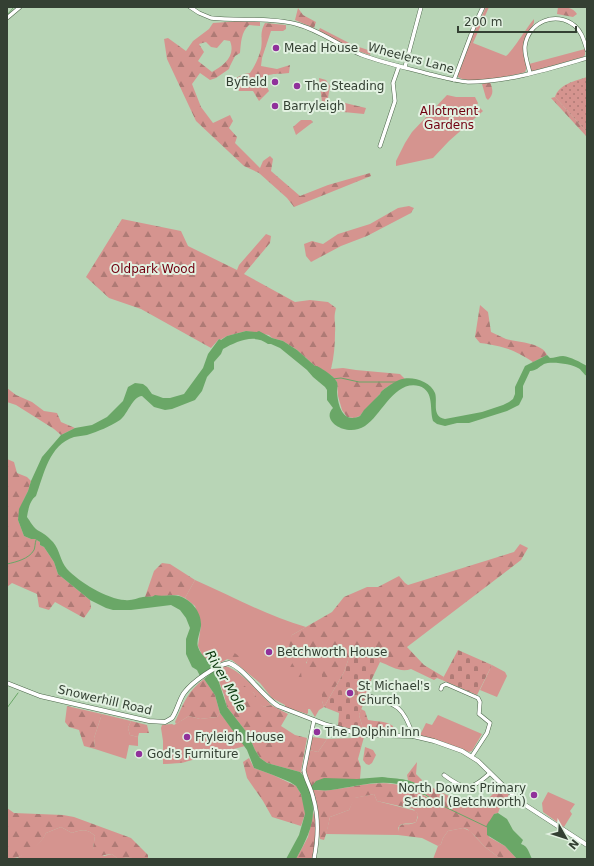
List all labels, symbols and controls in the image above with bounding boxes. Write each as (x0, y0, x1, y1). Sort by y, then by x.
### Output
scale bar (458, 8, 576, 34)
text: 200 m (464, 15, 502, 29)
street label: Wheelers Lane (366, 40, 456, 76)
place label: Mead House (284, 41, 358, 55)
marker: Mead House (271, 43, 281, 53)
place label: Byfield (226, 75, 267, 89)
marker: Byfield (270, 77, 280, 87)
place label: The Steading (304, 79, 384, 93)
marker: The Steading (292, 81, 302, 91)
place label: Barryleigh (283, 99, 345, 113)
marker: Barryleigh (270, 101, 280, 111)
park label: Allotment Gardens (420, 104, 478, 132)
park label: Oldpark Wood (111, 262, 195, 276)
place label: Betchworth House (277, 645, 387, 659)
marker: Betchworth House (264, 647, 274, 657)
water label: River Mole (202, 648, 250, 714)
place label: St Michael's Church (358, 679, 430, 707)
street label: Snowerhill Road (57, 682, 153, 718)
marker: St Michael's Church (345, 688, 355, 698)
place label: The Dolphin Inn (324, 725, 420, 739)
marker: The Dolphin Inn (312, 727, 322, 737)
place label: Fryleigh House (195, 730, 284, 744)
marker: Fryleigh House (182, 732, 192, 742)
place label: God's Furniture (147, 747, 239, 761)
marker: God's Furniture (134, 749, 144, 759)
place label: North Downs Primary School (Betchworth) (398, 781, 526, 809)
marker: North Downs Primary School (Betchworth) (529, 790, 539, 800)
north arrow (546, 818, 586, 858)
text: N (565, 836, 581, 852)

